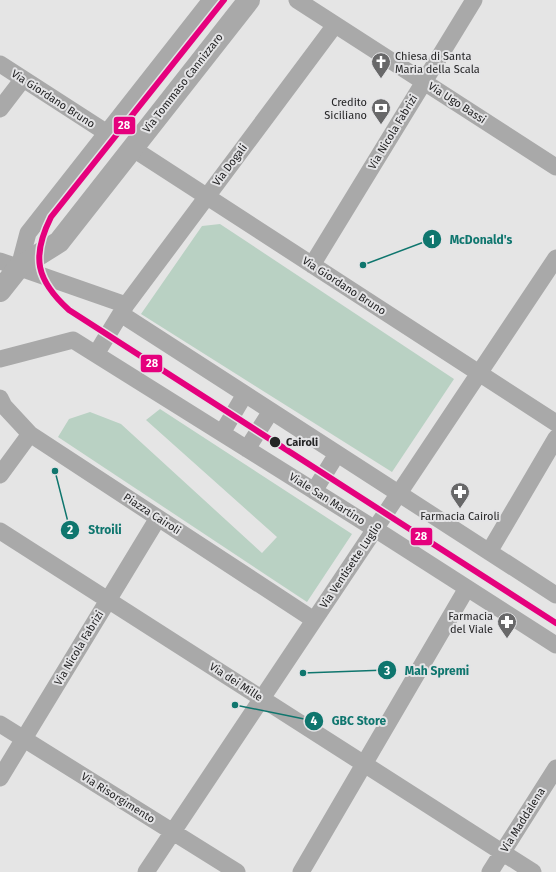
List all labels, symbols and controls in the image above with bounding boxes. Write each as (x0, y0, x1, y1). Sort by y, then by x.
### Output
street label: Via Tommaso Cannizzaro (140, 31, 226, 135)
place label: Chiesa di Santa Maria della Scala (395, 50, 480, 76)
church icon: Chiesa di Santa Maria della Scala (370, 51, 392, 79)
street label: Via Giordano Bruno (9, 67, 97, 131)
street label: Via Ugo Bassi (426, 80, 488, 126)
street label: Via Nicola Fabrizi (366, 92, 420, 172)
place label: Credito Siciliano (324, 96, 367, 122)
bank icon: Credito Siciliano (370, 97, 392, 125)
line badge: 28 (113, 116, 136, 135)
text: 28 (118, 119, 131, 132)
street label: Via Dogali (210, 141, 250, 189)
callout: McDonald's (422, 227, 521, 251)
text: 1 (429, 233, 435, 247)
text: McDonald's (450, 233, 513, 247)
street label: Via Giordano Bruno (300, 254, 388, 318)
line badge: 28 (140, 354, 163, 373)
text: 28 (146, 357, 159, 370)
marker: Cairoli (268, 435, 282, 449)
place label: Cairoli (286, 436, 318, 449)
street label: Viale San Martino (287, 470, 367, 528)
pharmacy icon: Farmacia Cairoli (449, 481, 471, 509)
street label: Piazza Cairoli (121, 491, 183, 537)
place label: Farmacia Cairoli (420, 510, 500, 523)
callout: Stroili (60, 518, 129, 542)
street label: Via Ventisette Luglio (317, 519, 385, 611)
text: 2 (67, 523, 73, 537)
text: Stroili (88, 523, 122, 537)
line badge: 28 (410, 527, 433, 546)
text: 28 (415, 530, 428, 543)
street label: Via Nicola Fabrizi (52, 608, 106, 688)
place label: Farmacia del Viale (448, 610, 493, 636)
pharmacy icon: Farmacia del Viale (496, 611, 518, 639)
callout: Mah Spremi (377, 658, 477, 682)
street label: Via dei Mille (207, 660, 265, 704)
text: 3 (383, 664, 390, 678)
text: Mah Spremi (405, 664, 469, 678)
callout: GBC Store (304, 709, 394, 733)
text: 4 (311, 714, 318, 728)
text: GBC Store (332, 714, 386, 728)
street label: Via Risorgimento (79, 770, 157, 826)
street label: Via Maddalena (498, 785, 548, 855)

